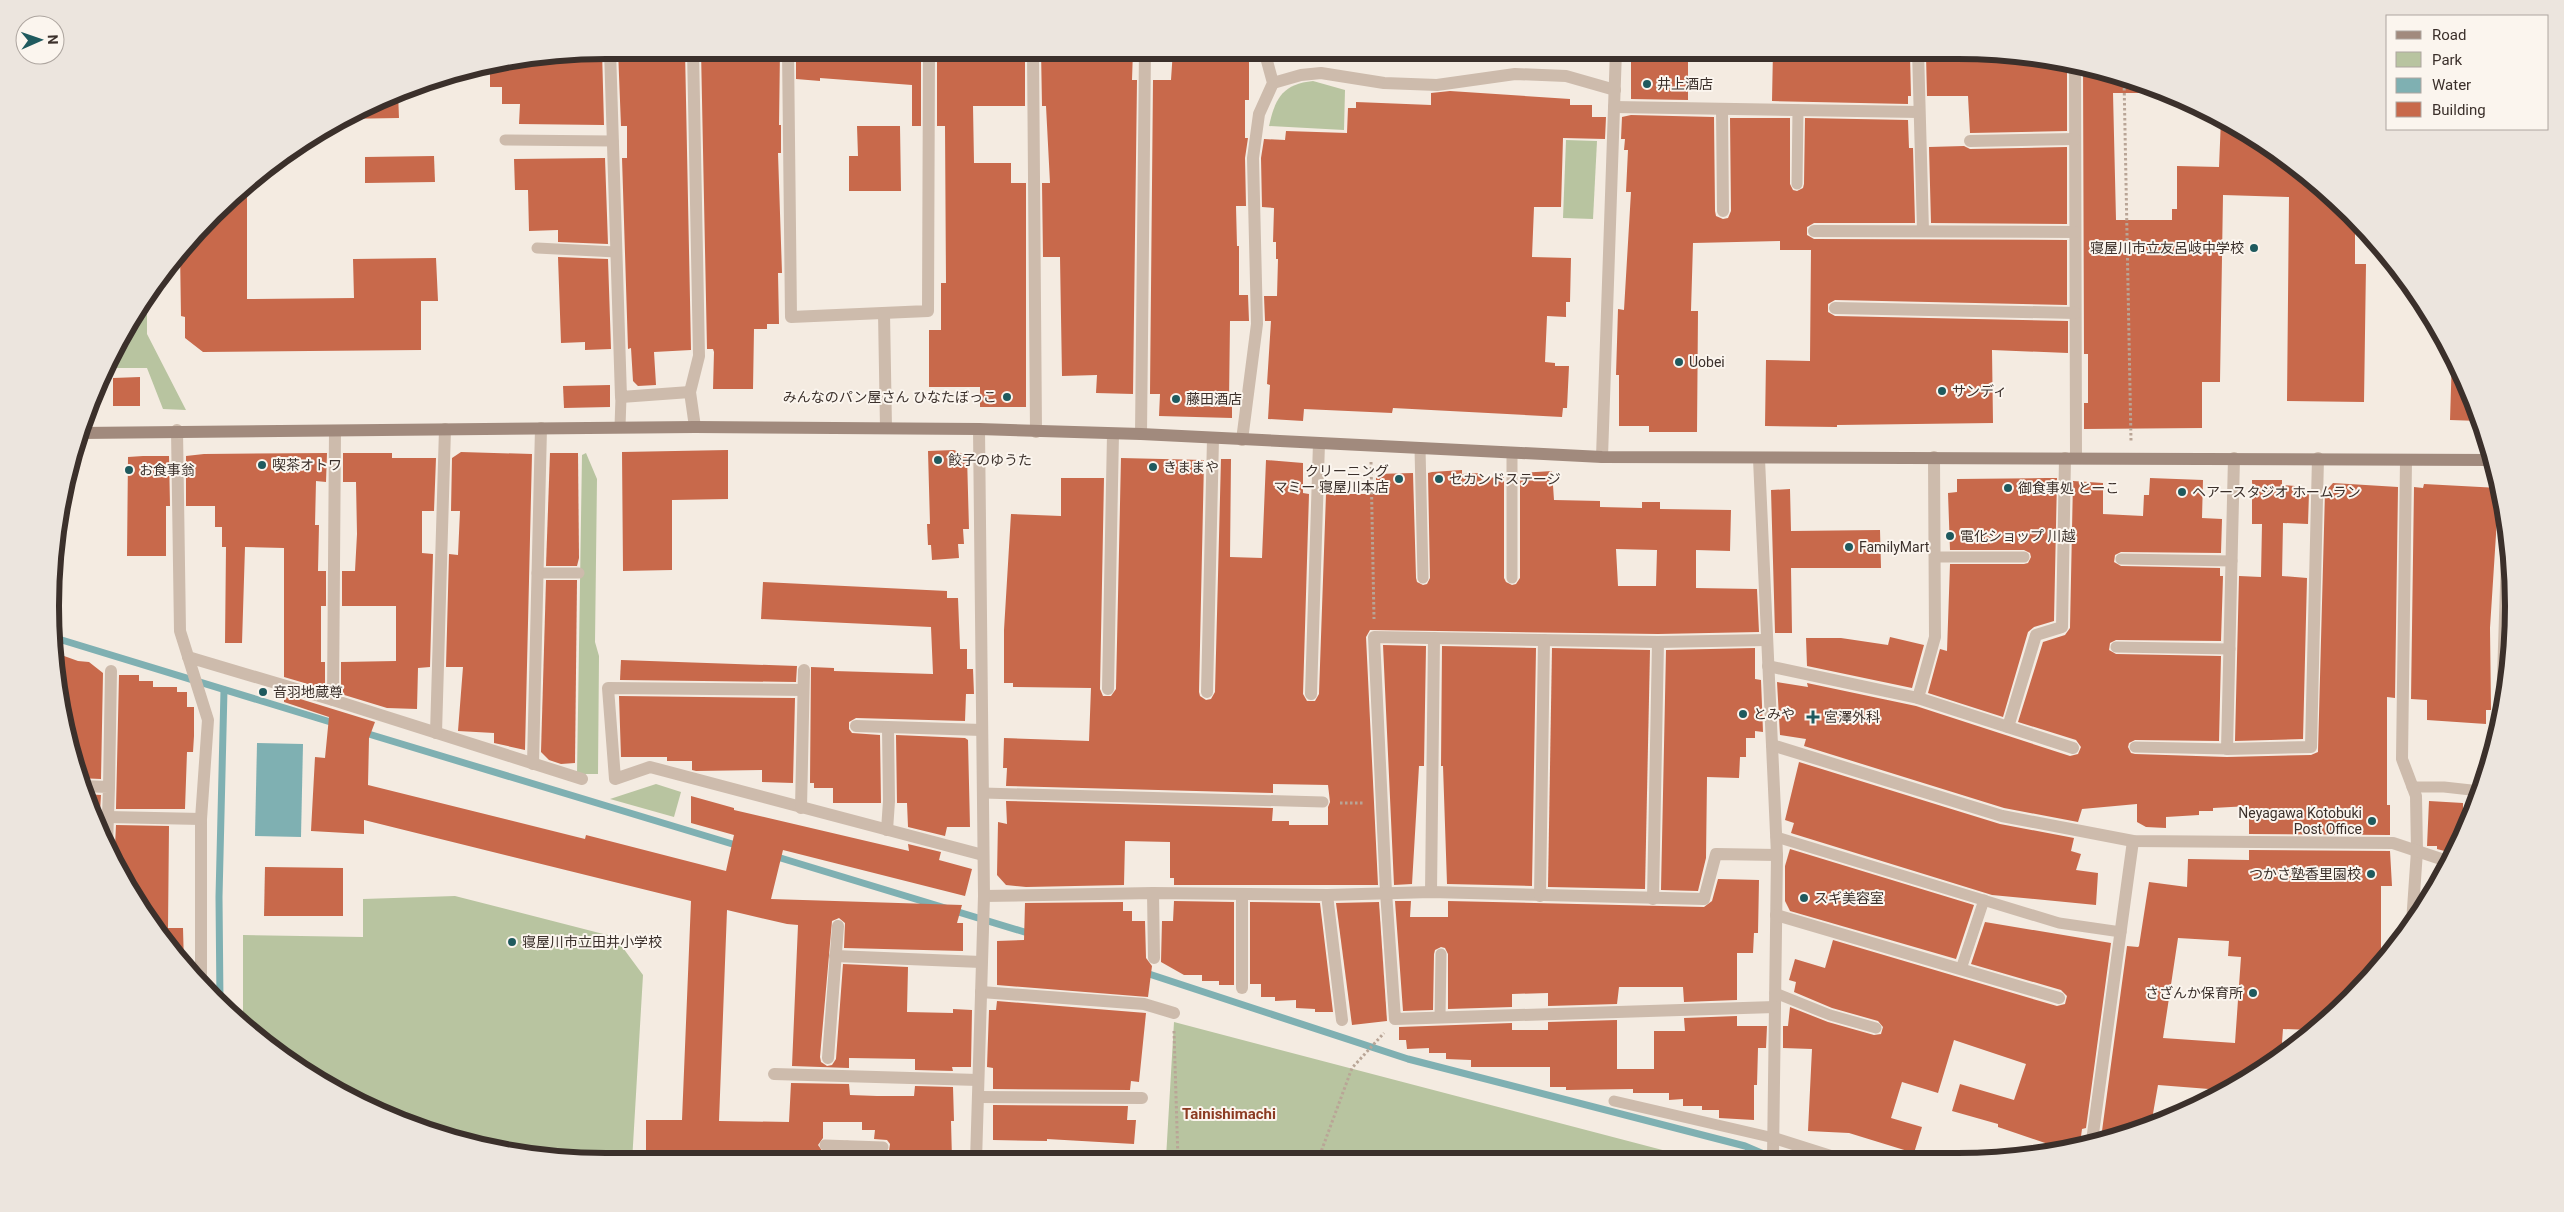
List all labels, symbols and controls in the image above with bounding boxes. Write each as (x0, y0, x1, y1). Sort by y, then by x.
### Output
north arrow (15, 15, 65, 65)
legend (2386, 15, 2549, 130)
text: Road (2432, 26, 2466, 44)
text: N (45, 34, 61, 45)
text: Park (2432, 51, 2463, 69)
place label: 井上酒店 (1657, 76, 1713, 92)
text: Water (2432, 76, 2471, 94)
marker: 井上酒店 (1641, 78, 1653, 90)
text: Building (2432, 101, 2486, 119)
place label: 寝屋川市立友呂岐中学校 (2090, 240, 2244, 256)
marker: 寝屋川市立友呂岐中学校 (2248, 242, 2260, 254)
place label: Uobei (1689, 354, 1725, 370)
marker: Uobei (1673, 356, 1685, 368)
place label: サンディ (1952, 383, 2007, 399)
marker: サンディ (1936, 385, 1948, 397)
place label: みんなのパン屋さん ひなたぼっこ (783, 389, 997, 405)
marker: みんなのパン屋さん ひなたぼっこ (1001, 391, 1013, 403)
place label: 藤田酒店 (1186, 391, 1242, 407)
marker: 藤田酒店 (1170, 393, 1182, 405)
place label: 餃子のゆうた (948, 452, 1032, 468)
marker: 餃子のゆうた (932, 454, 944, 466)
place label: 喫茶オトワ (272, 457, 342, 473)
marker: 喫茶オトワ (256, 459, 268, 471)
place label: きままや (1163, 459, 1219, 475)
marker: きままや (1147, 461, 1159, 473)
place label: お食事翁 (139, 462, 195, 478)
place label: クリーニング マミー 寝屋川本店 (1274, 463, 1389, 495)
marker: お食事翁 (123, 464, 135, 476)
place label: セカンドステージ (1449, 471, 1561, 487)
marker: クリーニング マミー 寝屋川本店 (1393, 473, 1405, 485)
marker: セカンドステージ (1433, 473, 1445, 485)
place label: 御食事処 とーこ (2018, 480, 2119, 496)
marker: 御食事処 とーこ (2002, 482, 2014, 494)
place label: ヘアースタジオ ホームラン (2192, 484, 2361, 500)
marker: ヘアースタジオ ホームラン (2176, 486, 2188, 498)
place label: 電化ショップ 川越 (1960, 528, 2075, 544)
marker: 電化ショップ 川越 (1944, 530, 1956, 542)
place label: FamilyMart (1859, 539, 1930, 555)
marker: FamilyMart (1843, 541, 1855, 553)
place label: 音羽地蔵尊 (273, 684, 343, 700)
marker: 音羽地蔵尊 (257, 686, 269, 698)
place label: とみや (1753, 706, 1795, 722)
marker: とみや (1737, 708, 1749, 720)
place label: 宮澤外科 (1824, 709, 1880, 725)
marker: 宮澤外科 (1806, 710, 1820, 724)
place label: Neyagawa Kotobuki Post Office (2238, 805, 2362, 837)
marker: Neyagawa Kotobuki Post Office (2366, 815, 2378, 827)
place label: つかさ塾香里園校 (2249, 866, 2361, 882)
marker: つかさ塾香里園校 (2365, 868, 2377, 880)
place label: スギ美容室 (1814, 890, 1884, 906)
marker: スギ美容室 (1798, 892, 1810, 904)
place label: 寝屋川市立田井小学校 (522, 934, 662, 950)
marker: 寝屋川市立田井小学校 (506, 936, 518, 948)
place label: さざんか保育所 (2145, 985, 2243, 1001)
marker: さざんか保育所 (2247, 987, 2259, 999)
district label: Tainishimachi (1182, 1105, 1276, 1123)

